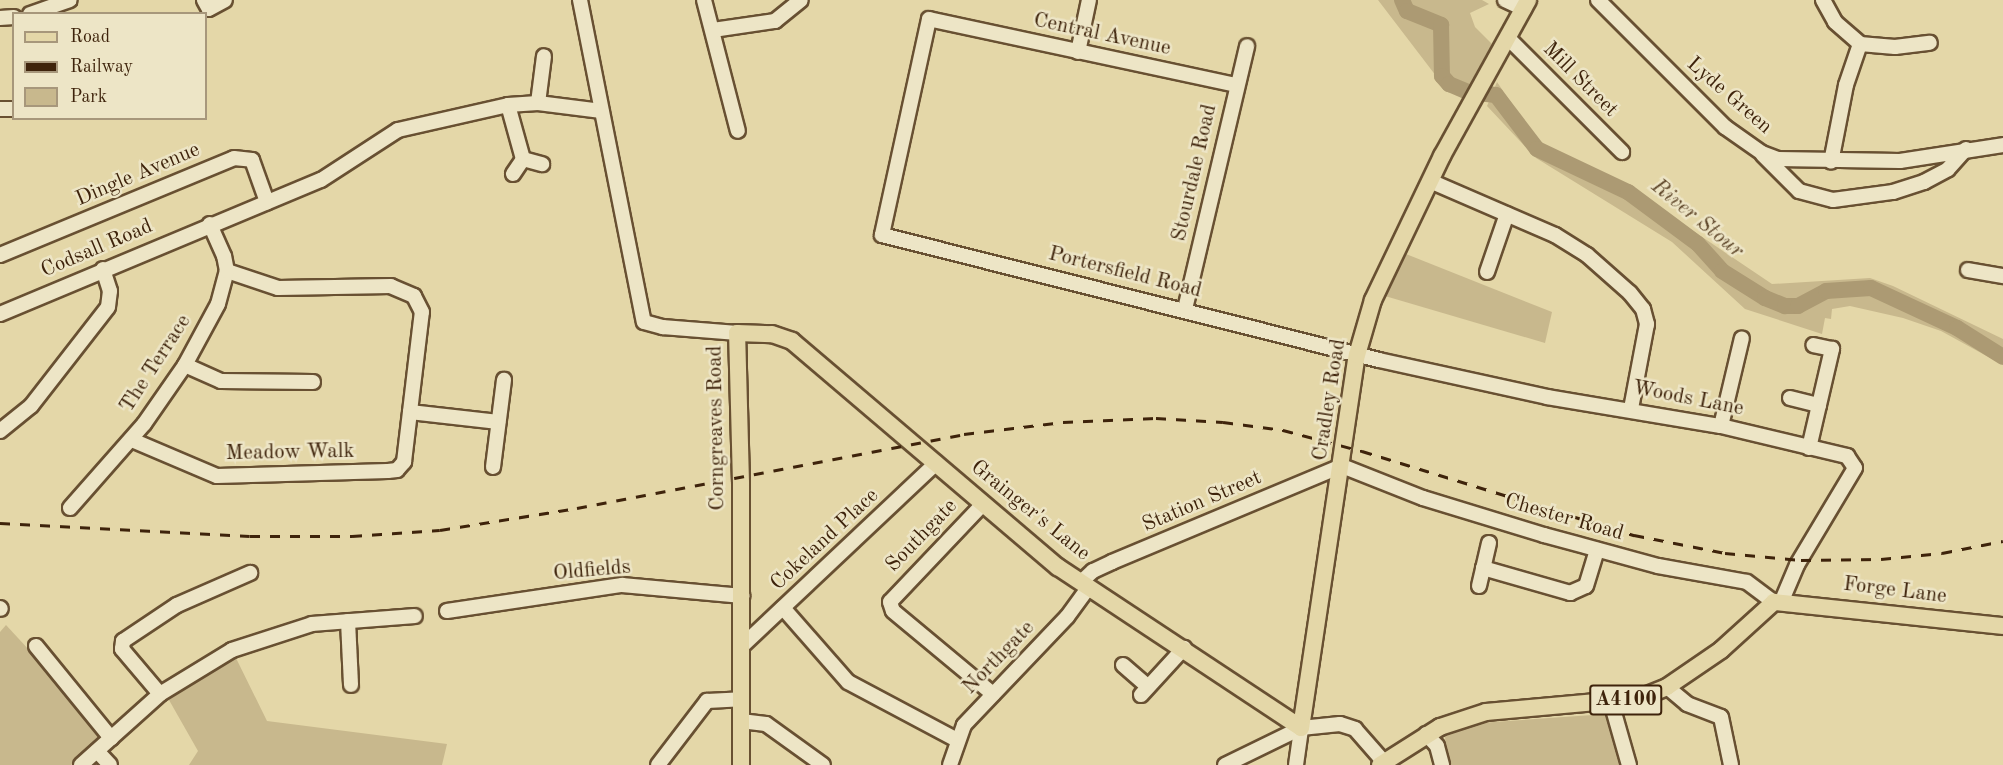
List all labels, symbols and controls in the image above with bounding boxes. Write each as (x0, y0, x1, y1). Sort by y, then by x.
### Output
street label: Central Avenue (1031, 8, 1173, 62)
legend (12, 12, 207, 120)
text: Road (70, 28, 110, 46)
street label: Mill Street (1537, 37, 1623, 123)
street label: Lyde Green (1681, 52, 1777, 140)
text: Railway (70, 58, 133, 76)
text: Park (70, 88, 107, 106)
street label: Stourdale Road (1167, 102, 1223, 244)
street label: Dingle Avenue (72, 137, 204, 213)
water label: River Stour (1646, 174, 1748, 264)
street label: Codsall Road (37, 214, 157, 284)
street label: Portersfield Road (1046, 242, 1204, 304)
street label: The Terrace (115, 310, 197, 418)
street label: Cradley Road (1308, 337, 1352, 463)
street label: Corngreaves Road (703, 345, 731, 511)
street label: Woods Lane (1630, 376, 1746, 422)
street label: Meadow Walk (226, 439, 354, 467)
street label: Grainger's Lane (965, 455, 1095, 567)
street label: Station Street (1139, 466, 1265, 538)
street label: Cokeland Place (766, 484, 884, 596)
street label: Chester Road (1502, 489, 1626, 547)
street label: Southgate (881, 494, 963, 578)
street label: Oldfields (552, 555, 632, 587)
street label: Forge Lane (1842, 572, 1948, 610)
street label: Northgate (958, 616, 1040, 700)
road number: A4100 (1588, 683, 1664, 717)

